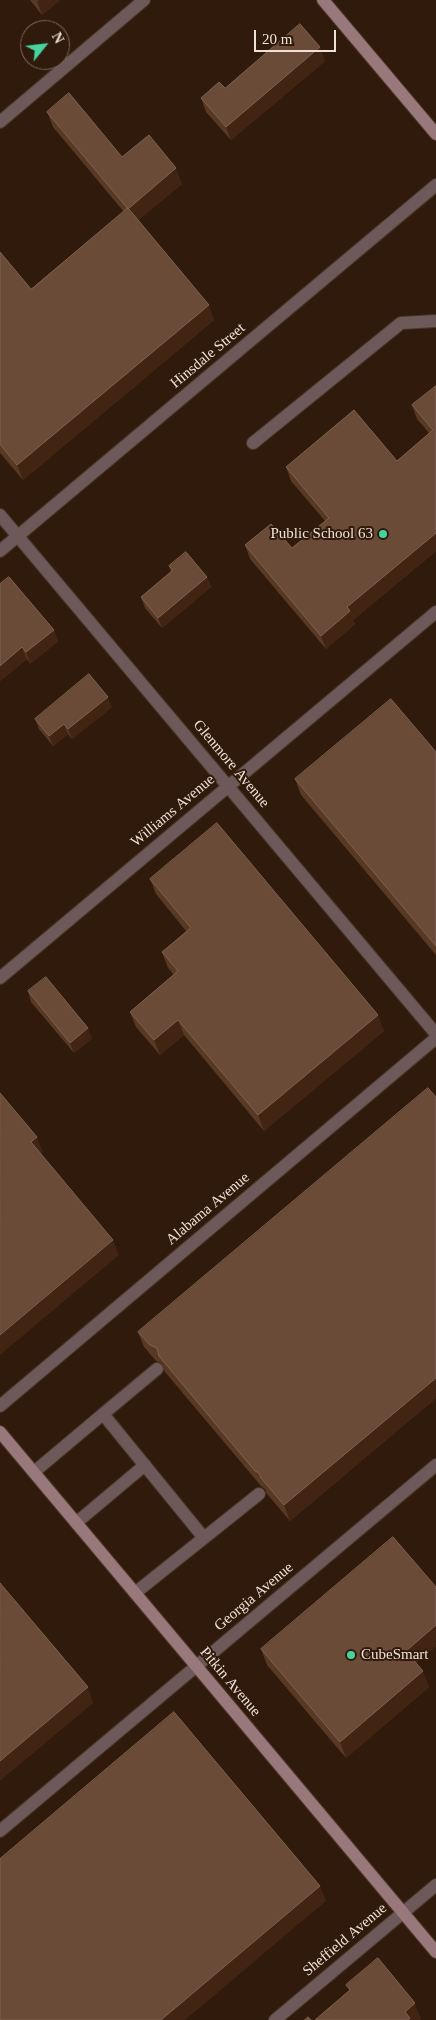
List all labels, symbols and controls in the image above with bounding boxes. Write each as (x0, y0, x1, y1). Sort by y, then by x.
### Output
north arrow (20, 20, 70, 70)
scale bar (256, 20, 338, 52)
text: N (49, 30, 67, 46)
text: 20 m (262, 31, 292, 47)
street label: Hinsdale Street (167, 320, 249, 392)
place label: Public School 63 (270, 525, 373, 543)
marker: Public School 63 (377, 528, 389, 540)
street label: Glenmore Avenue (189, 716, 273, 812)
street label: Williams Avenue (128, 771, 218, 851)
street label: Alabama Avenue (163, 1169, 253, 1249)
street label: Georgia Avenue (211, 1559, 297, 1635)
street label: Pitkin Avenue (196, 1644, 264, 1720)
place label: CubeSmart (361, 1646, 428, 1664)
marker: CubeSmart (345, 1649, 357, 1661)
street label: Sheffield Avenue (299, 1900, 391, 1980)

